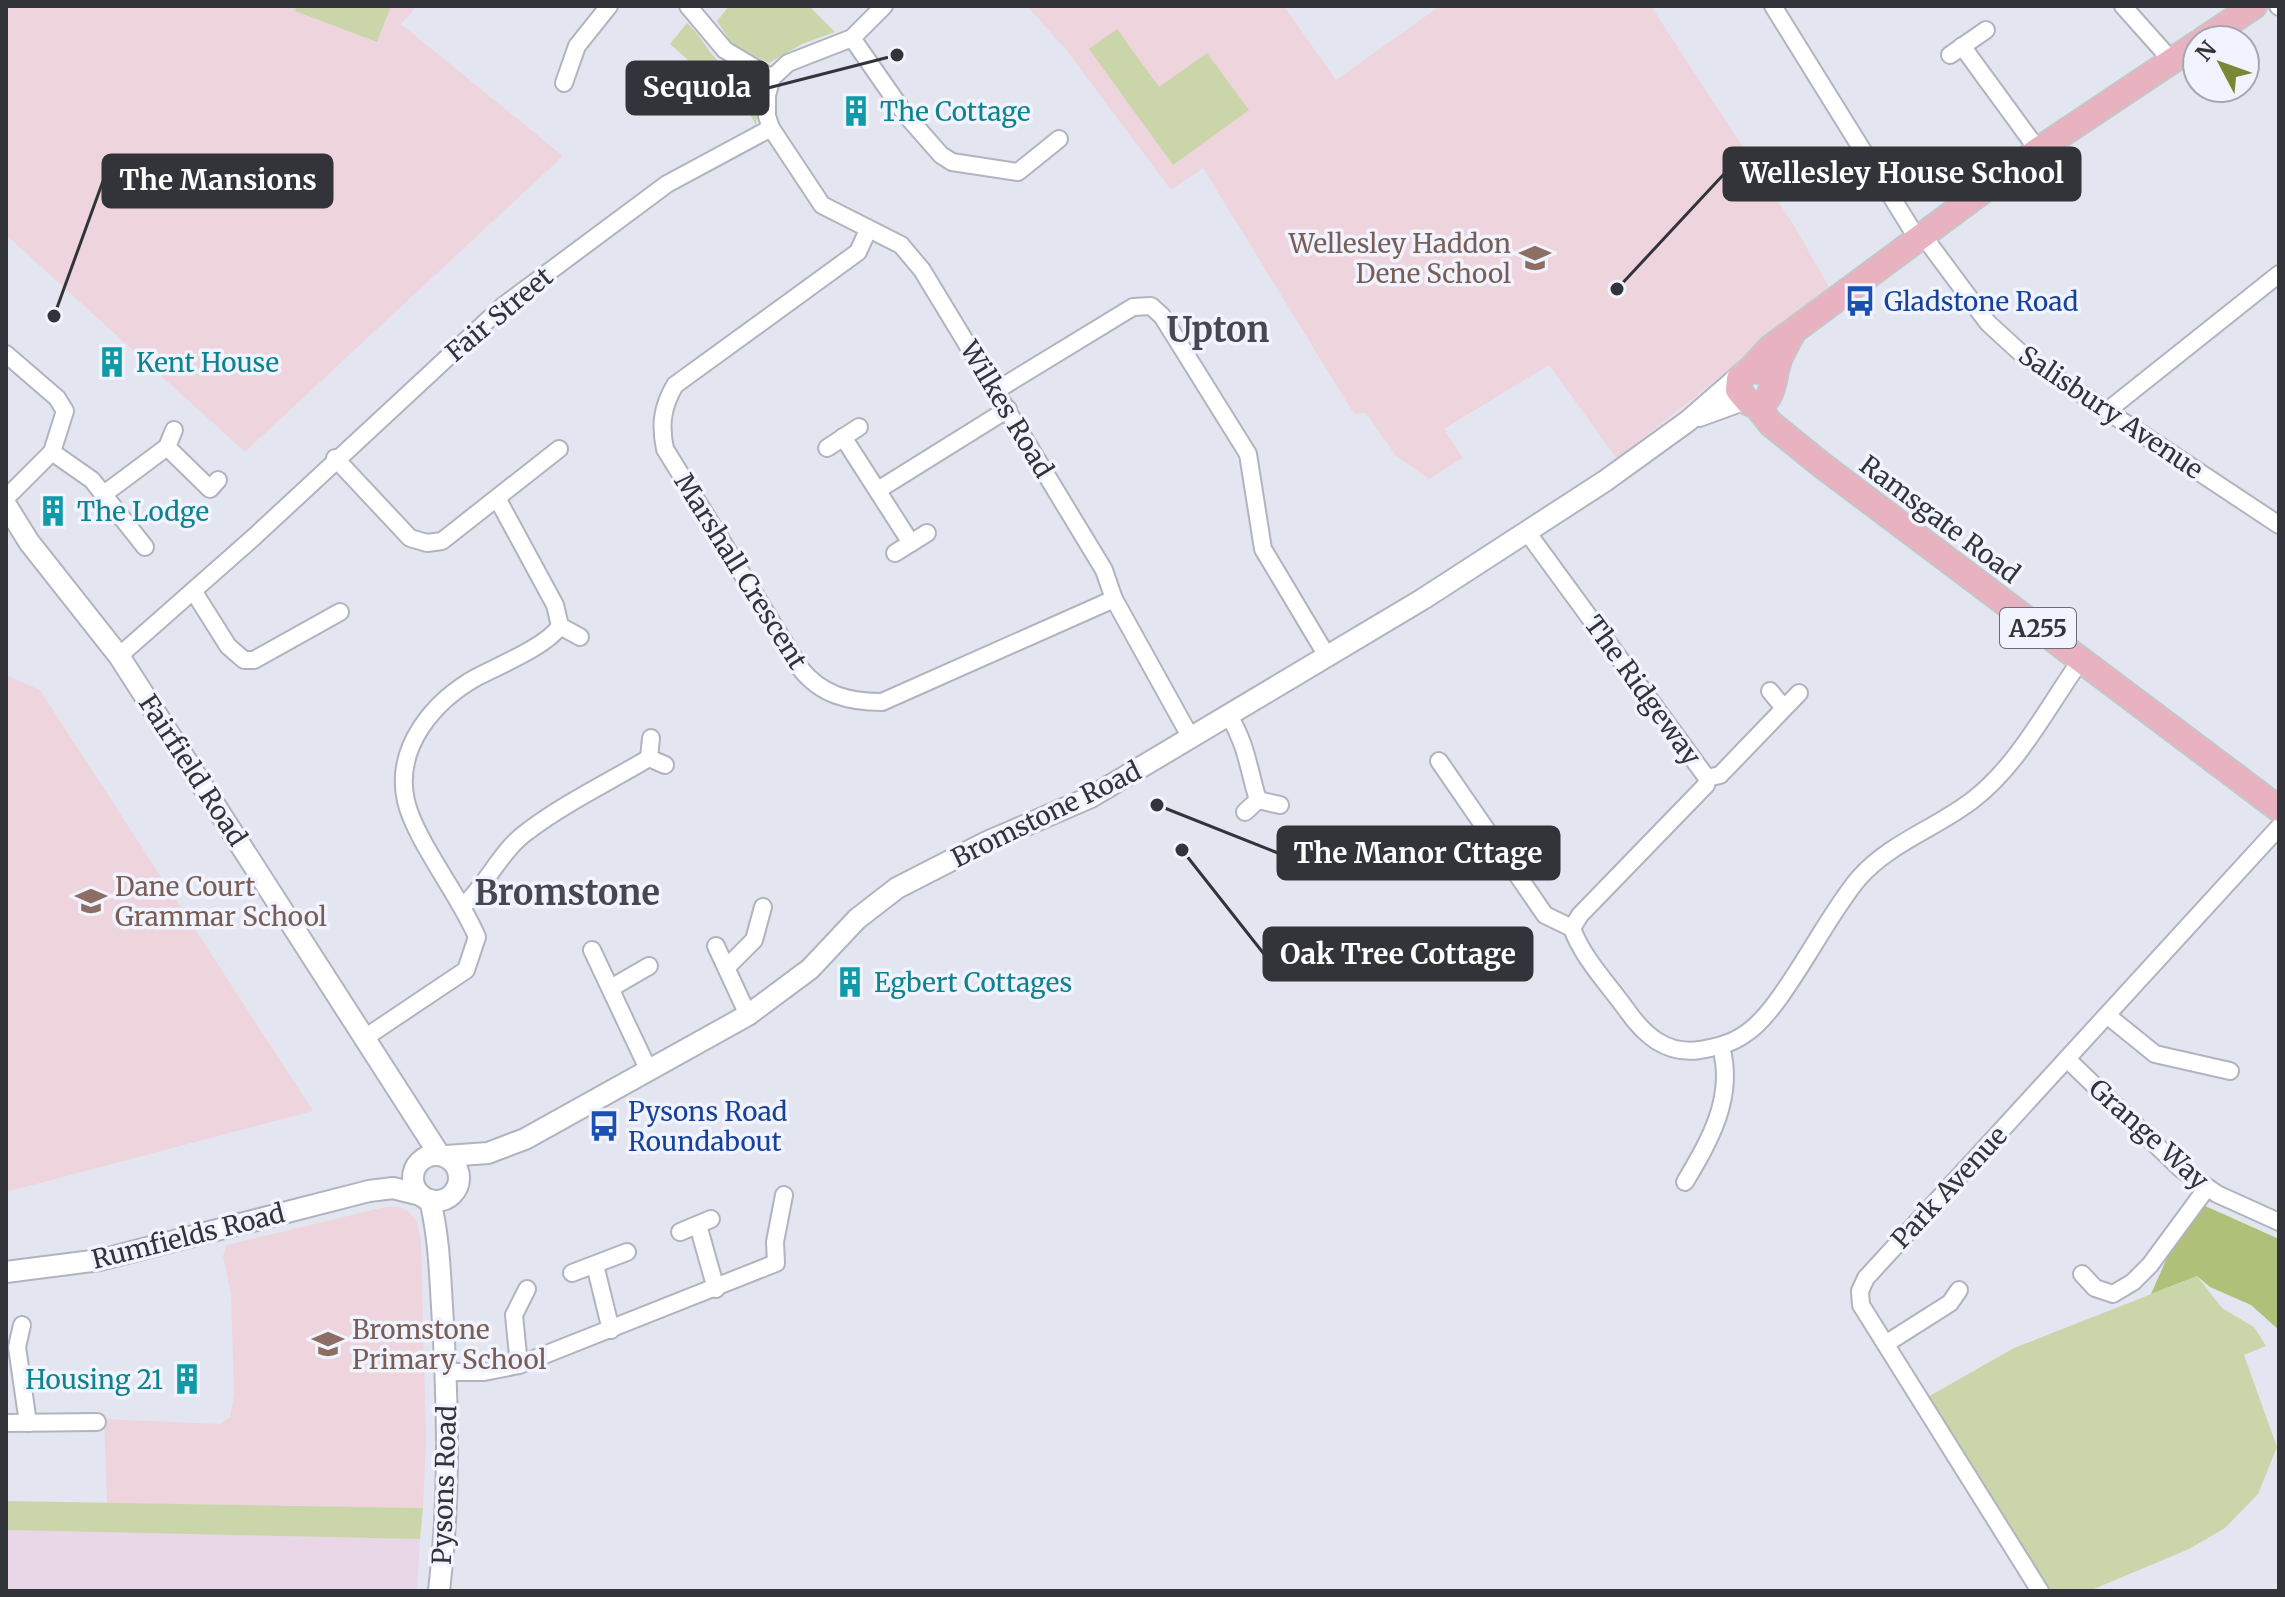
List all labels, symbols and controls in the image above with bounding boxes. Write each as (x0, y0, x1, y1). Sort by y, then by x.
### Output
north arrow (2181, 24, 2261, 104)
text: N (2190, 35, 2223, 67)
callout: Sequola (627, 62, 768, 114)
text: Sequola (643, 69, 752, 105)
building icon: The Cottage (839, 94, 873, 128)
place label: The Cottage (880, 95, 1030, 128)
callout: Wellesley House School (1724, 148, 2080, 200)
callout: The Mansions (103, 155, 332, 207)
text: Wellesley House School (1739, 155, 2064, 191)
text: The Mansions (119, 162, 317, 198)
place label: Wellesley Haddon Dene School (1288, 227, 1511, 290)
school or university icon: Wellesley Haddon Dene School (1518, 241, 1552, 275)
street label: Fair Street (439, 260, 559, 368)
bus stop icon: Gladstone Road (1843, 284, 1877, 318)
place label: Gladstone Road (1884, 285, 2079, 318)
district label: Upton (1167, 309, 1269, 351)
street label: Wilkes Road (953, 334, 1061, 484)
street label: Salisbury Avenue (2012, 338, 2210, 486)
building icon: Kent House (95, 345, 129, 379)
place label: Kent House (136, 346, 279, 379)
street label: Ramsgate Road (1853, 448, 2027, 590)
street label: Marshall Crescent (667, 467, 815, 675)
building icon: The Lodge (36, 494, 70, 528)
place label: The Lodge (77, 495, 209, 528)
road number: A255 (2000, 608, 2076, 648)
street label: The Ridgeway (1578, 609, 1709, 772)
street label: Fairfield Road (132, 688, 254, 852)
street label: Bromstone Road (946, 754, 1147, 874)
callout: The Manor Cttage (1278, 827, 1559, 879)
text: The Manor Cttage (1293, 835, 1543, 871)
place label: Dane Court Grammar School (115, 870, 327, 933)
district label: Bromstone (474, 872, 660, 914)
school or university icon: Dane Court Grammar School (74, 884, 108, 918)
callout: Oak Tree Cottage (1264, 928, 1532, 980)
text: Oak Tree Cottage (1280, 936, 1516, 972)
building icon: Egbert Cottages (833, 965, 867, 999)
place label: Egbert Cottages (874, 966, 1072, 999)
street label: Grange Way (2082, 1072, 2216, 1197)
place label: Pysons Road Roundabout (628, 1095, 788, 1158)
bus stop icon: Pysons Road Roundabout (587, 1109, 621, 1143)
street label: Park Avenue (1884, 1119, 2014, 1255)
street label: Rumfields Road (88, 1196, 288, 1276)
place label: Bromstone Primary School (352, 1313, 547, 1376)
school or university icon: Bromstone Primary School (311, 1327, 345, 1361)
building icon: Housing 21 (170, 1362, 204, 1396)
place label: Housing 21 (25, 1363, 163, 1396)
street label: Pysons Road (425, 1404, 463, 1565)

